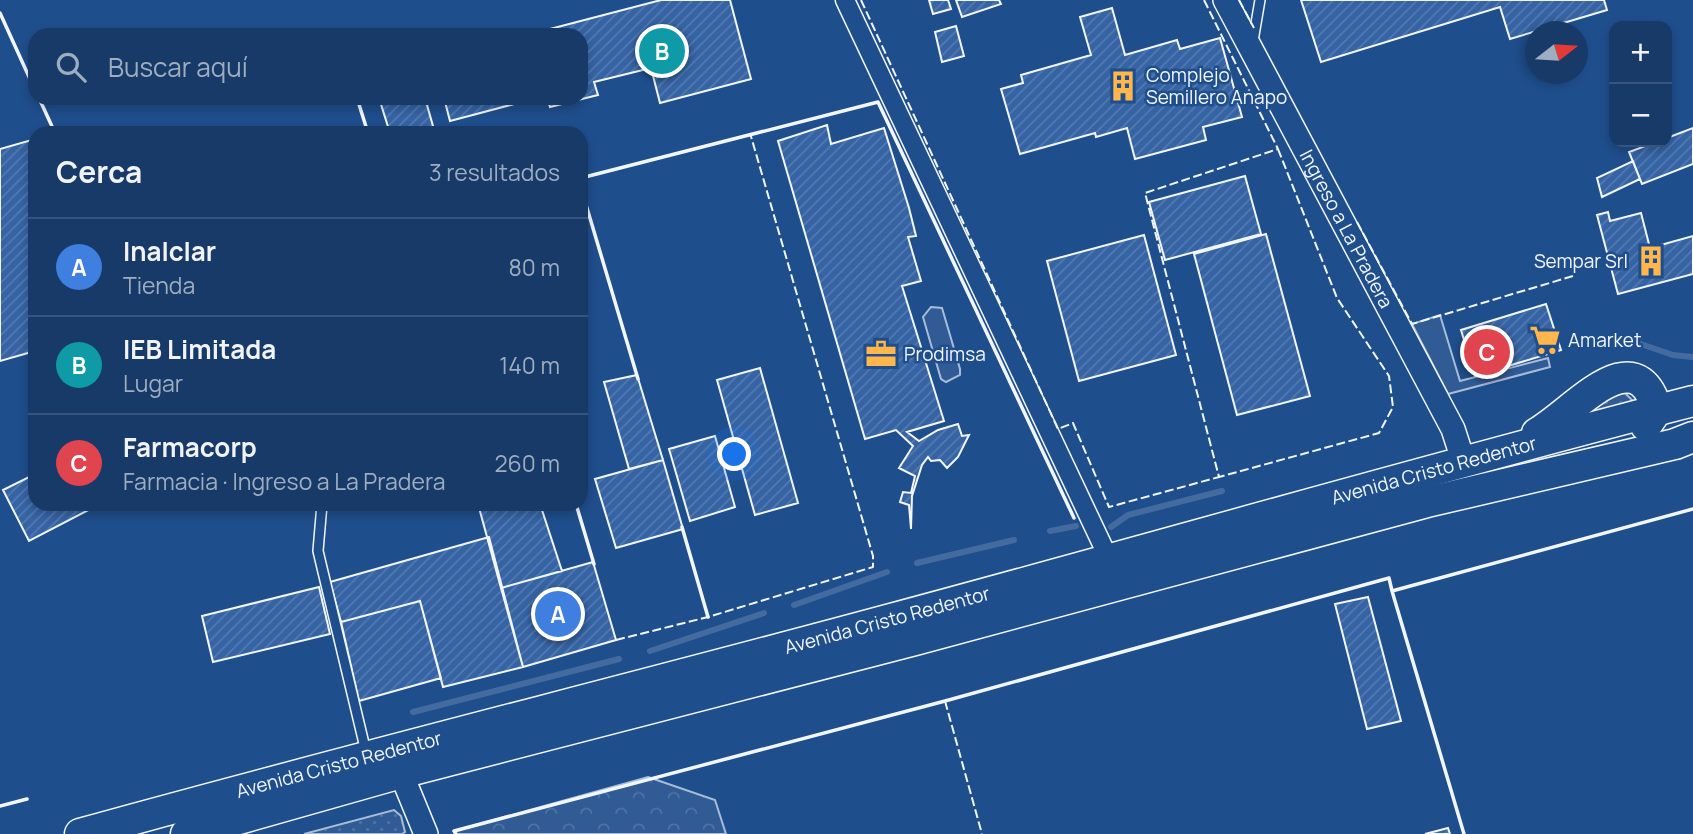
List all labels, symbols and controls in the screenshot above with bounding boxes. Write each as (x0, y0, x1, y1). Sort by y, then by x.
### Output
north arrow (1525, 21, 1588, 84)
map controls (1609, 21, 1672, 147)
button: + (1609, 21, 1672, 84)
pin: B (639, 25, 685, 77)
search box (28, 28, 588, 105)
icon: search (52, 48, 90, 86)
text: Buscar aquí (108, 49, 248, 85)
place label: Complejo Semillero Anapo (1146, 62, 1287, 110)
building icon: Complejo Semillero Anapo (1106, 69, 1140, 103)
button: − (1609, 84, 1672, 147)
street label: Ingreso a La Pradera (1294, 145, 1399, 313)
text: Cerca (56, 151, 142, 192)
text: 3 resultados (429, 156, 560, 188)
text: Inalclar (123, 233, 216, 269)
building icon: Sempar Srl (1634, 244, 1668, 278)
place label: Sempar Srl (1534, 248, 1628, 274)
text: A (71, 251, 87, 283)
text: 80 m (509, 251, 560, 283)
text: Tienda (123, 269, 195, 301)
supermarket icon: Amarket (1528, 323, 1562, 357)
pin: C (1464, 326, 1510, 378)
place label: Amarket (1568, 327, 1642, 353)
text: IEB Limitada (123, 331, 276, 367)
office icon: Prodimsa (864, 337, 898, 371)
place label: Prodimsa (904, 341, 986, 367)
text: B (72, 349, 86, 381)
text: 140 m (499, 349, 560, 381)
text: Lugar (123, 367, 183, 399)
text: Farmacorp (123, 429, 257, 465)
street label: Avenida Cristo Redentor (1328, 430, 1540, 510)
your location (717, 437, 751, 471)
text: C (71, 447, 88, 479)
text: 260 m (494, 447, 560, 479)
text: Farmacia · Ingreso a La Pradera (123, 465, 446, 497)
street label: Avenida Cristo Redentor (781, 580, 993, 660)
pin: A (535, 588, 581, 640)
street label: Avenida Cristo Redentor (233, 725, 445, 804)

